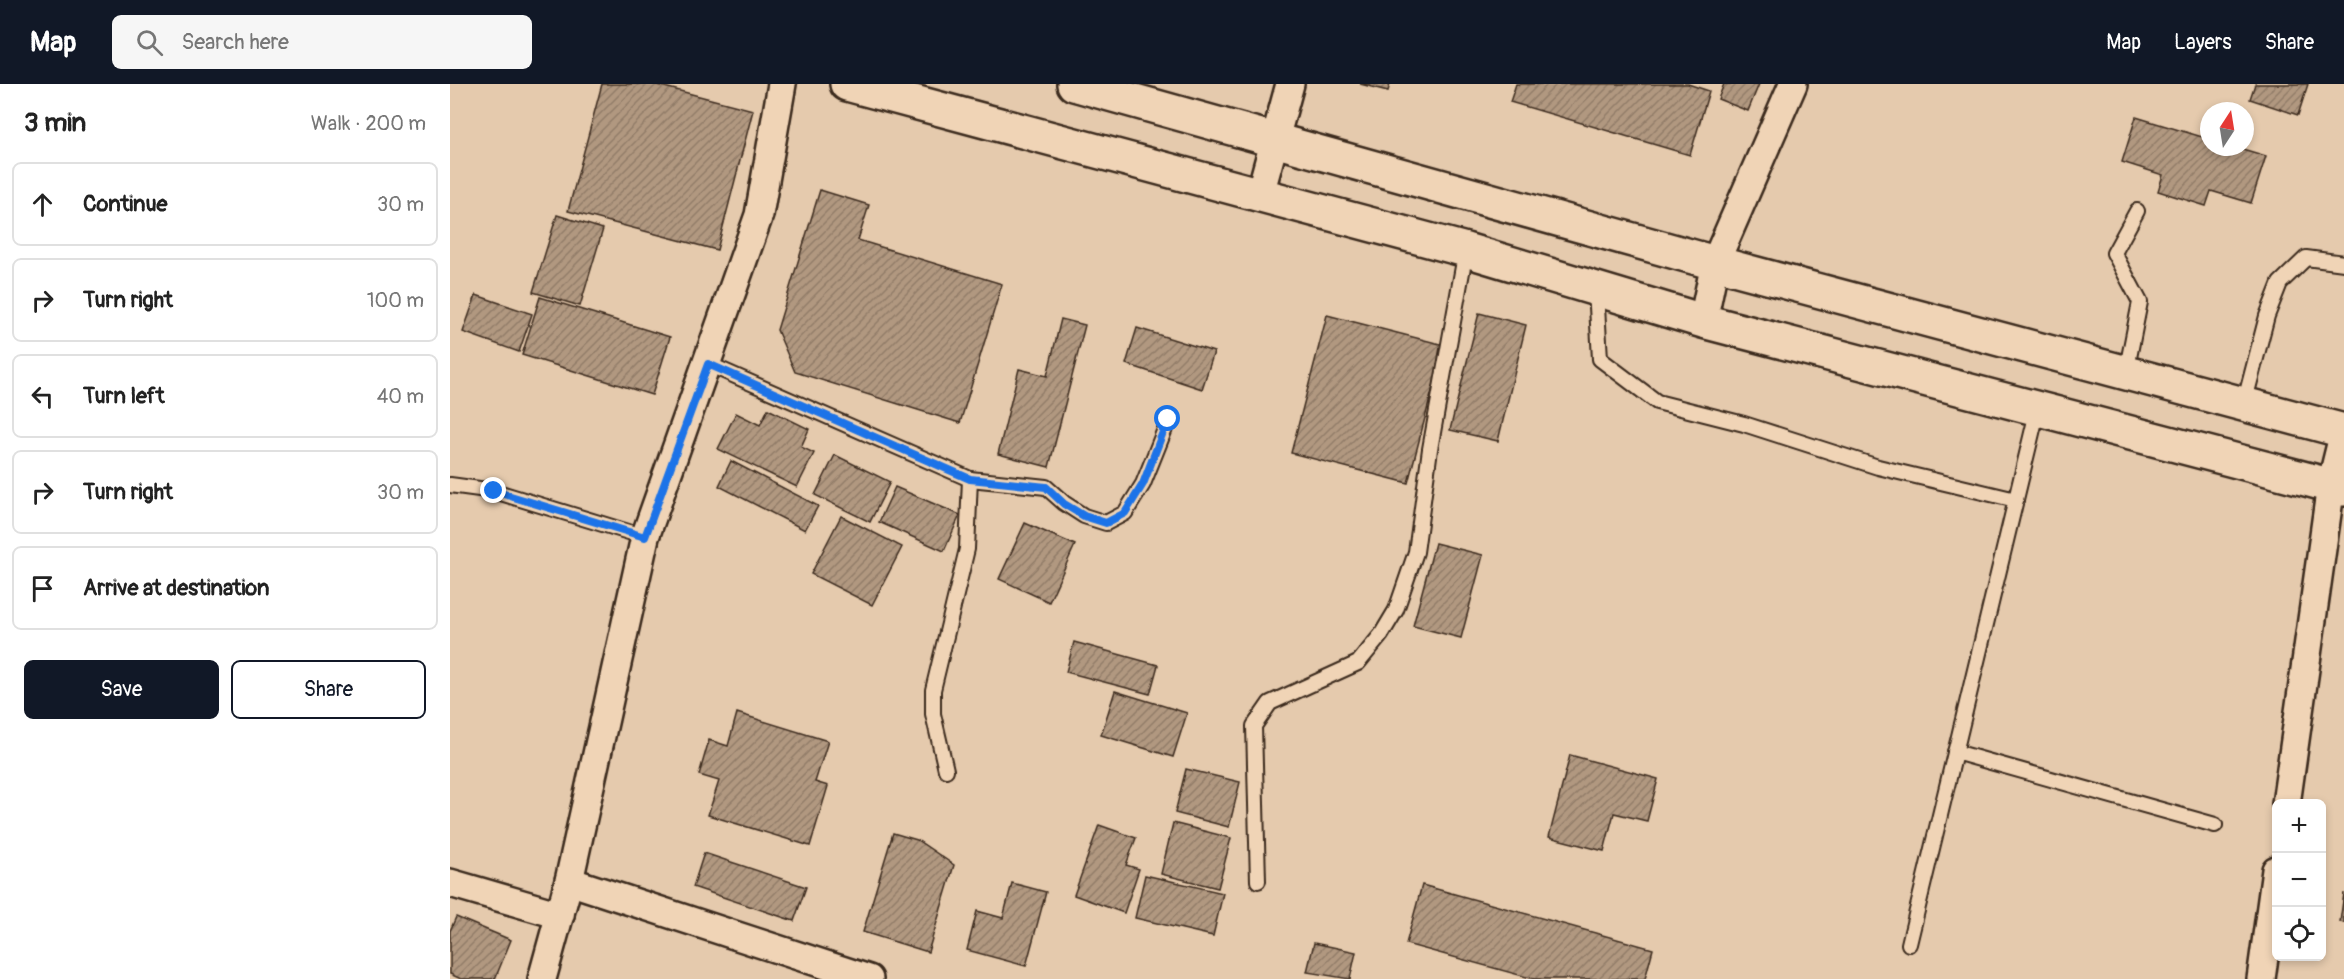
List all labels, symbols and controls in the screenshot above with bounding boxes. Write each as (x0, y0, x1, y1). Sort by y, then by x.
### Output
search box (112, 15, 532, 69)
text: Map (30, 25, 76, 60)
icon: search (133, 26, 166, 59)
text: Search here (181, 28, 289, 56)
text: Map (2106, 29, 2141, 56)
text: Layers (2174, 29, 2232, 56)
text: Share (2265, 29, 2314, 56)
north arrow (2200, 102, 2254, 156)
text: 3 min (24, 107, 86, 139)
text: Walk · 200 m (311, 111, 426, 136)
icon: ahead (26, 188, 59, 221)
text: Continue (83, 190, 167, 218)
text: 30 m (377, 192, 424, 217)
icon: right (26, 284, 59, 317)
text: Turn right (83, 286, 173, 314)
text: 100 m (367, 288, 424, 313)
icon: left (26, 380, 59, 413)
text: Turn left (83, 382, 165, 410)
text: 40 m (377, 384, 424, 409)
route start (1154, 405, 1180, 431)
icon: right (26, 476, 59, 509)
route end (480, 477, 506, 503)
text: Turn right (83, 478, 173, 506)
text: 30 m (377, 480, 424, 505)
icon: arrive (26, 572, 59, 605)
text: Arrive at destination (83, 574, 269, 602)
button: Save (24, 660, 219, 719)
button: Share (231, 660, 426, 719)
map controls (2272, 799, 2326, 961)
button: + (2272, 799, 2326, 853)
button: − (2272, 853, 2326, 907)
button: locate (2272, 907, 2326, 961)

